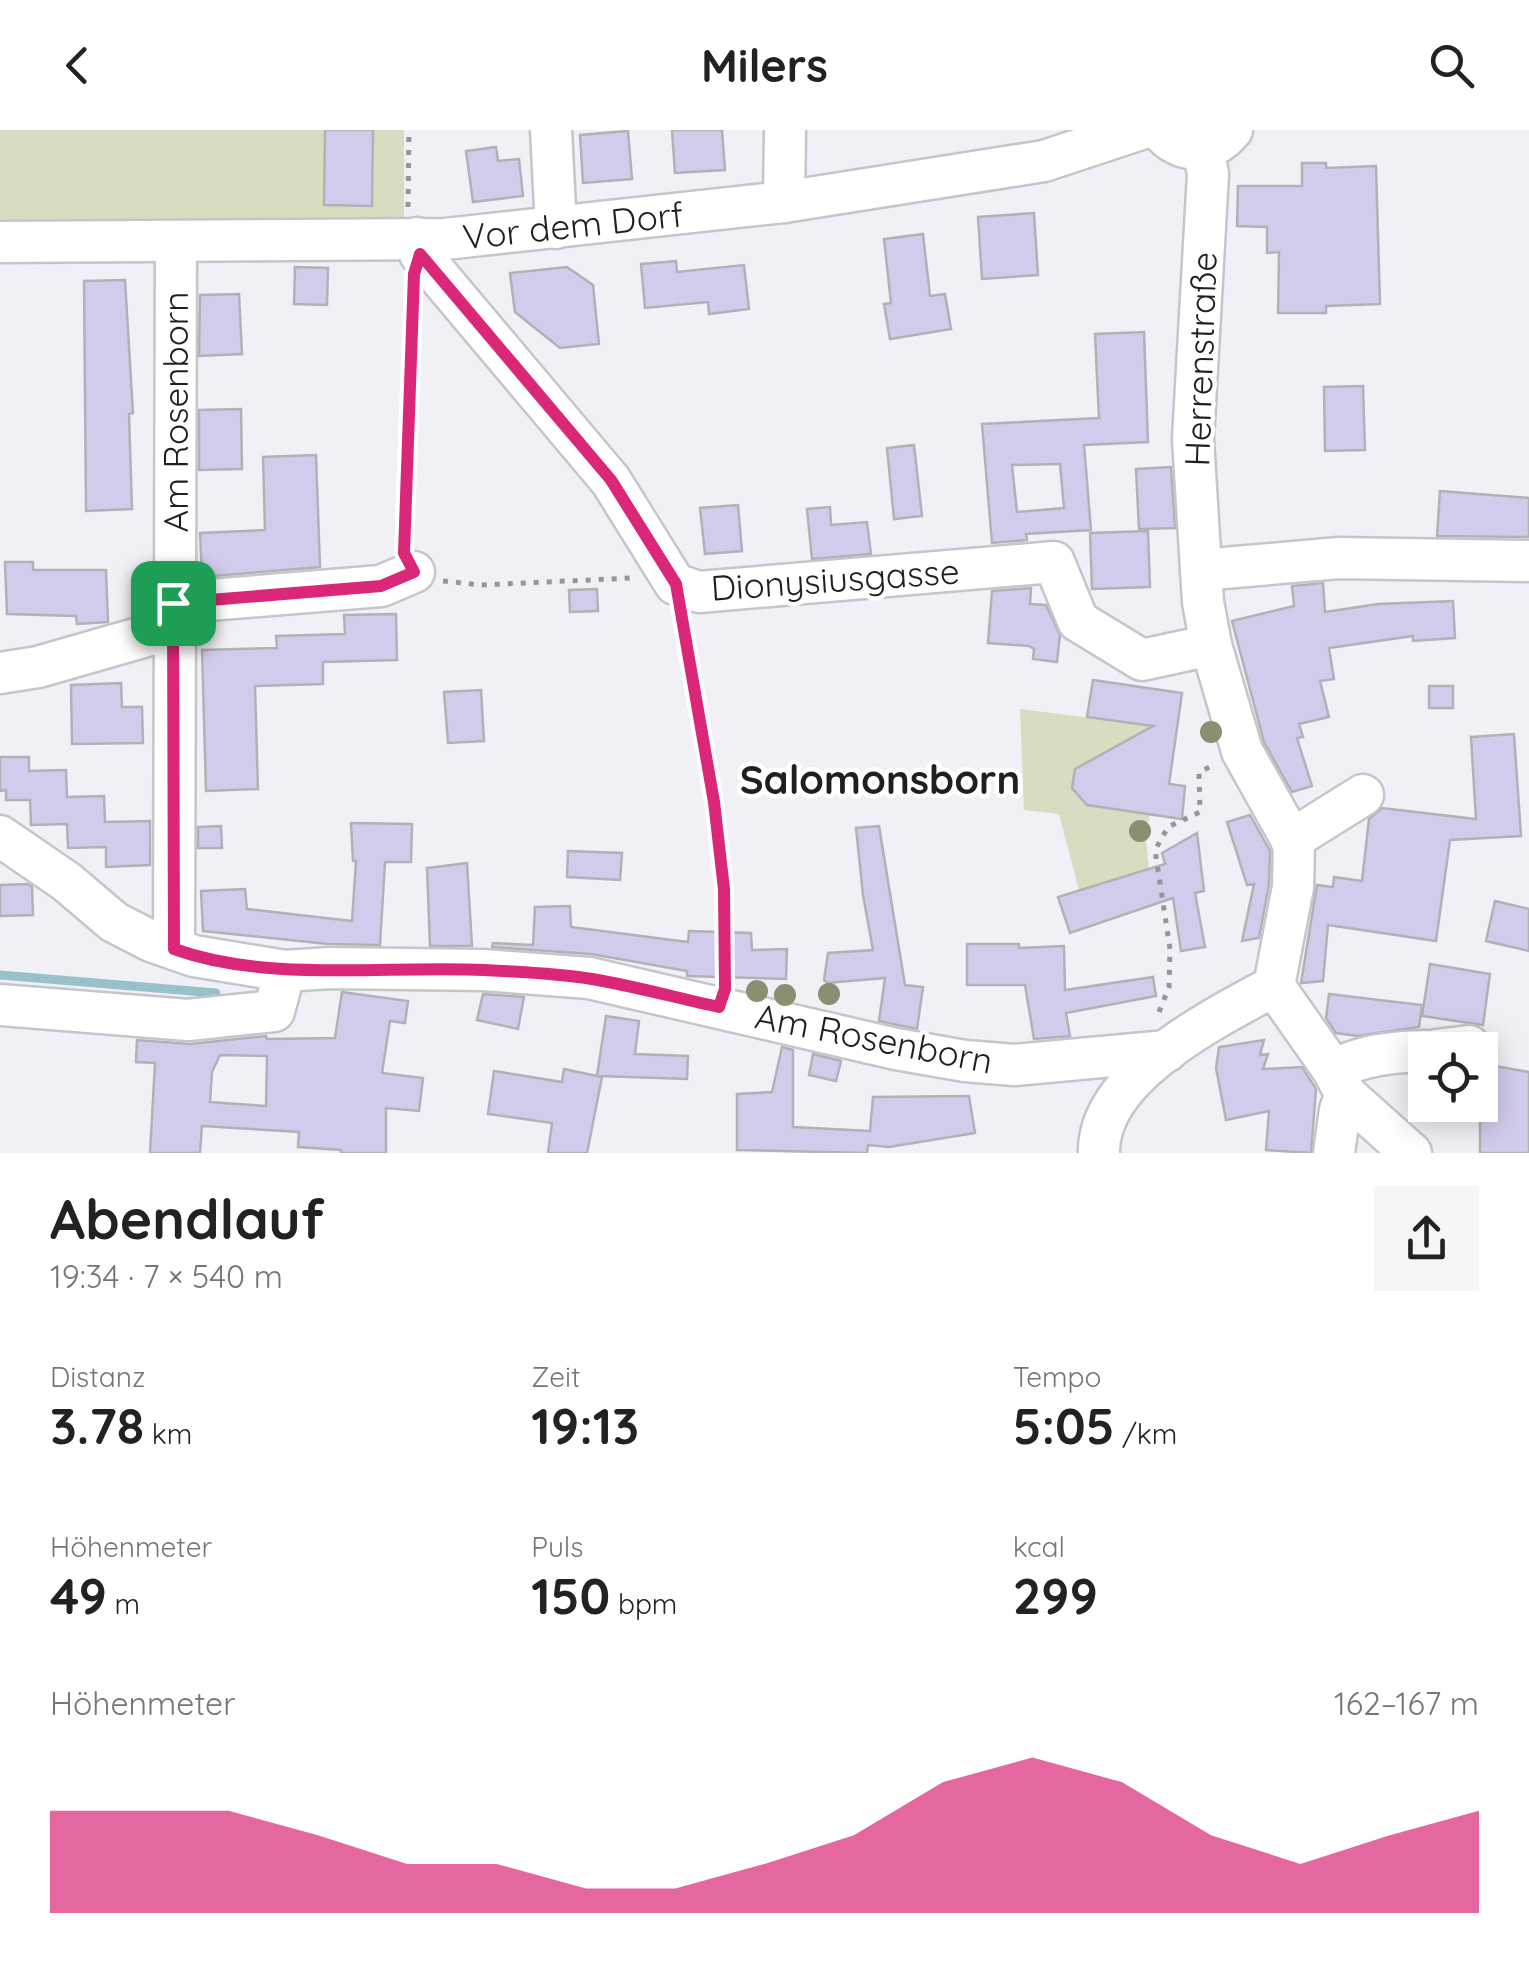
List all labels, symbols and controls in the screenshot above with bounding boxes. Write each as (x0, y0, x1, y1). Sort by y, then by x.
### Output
text: Milers (701, 37, 828, 93)
icon: back (50, 38, 105, 93)
icon: search (1424, 38, 1479, 93)
street label: Vor dem Dorf (460, 192, 686, 258)
street label: Herrenstraße (1174, 251, 1226, 467)
street label: Am Rosenborn (153, 291, 197, 533)
street label: Dionysiusgasse (709, 548, 961, 610)
pin (131, 561, 216, 646)
icon: arrive (146, 576, 201, 631)
district label: Salomonsborn (740, 754, 1020, 804)
street label: Am Rosenborn (752, 993, 996, 1083)
map controls (1408, 1032, 1498, 1122)
button: locate (1408, 1032, 1498, 1122)
text: Abendlauf (50, 1184, 325, 1253)
button: share (1374, 1186, 1479, 1291)
text: 19:34 · 7 × 540 m (50, 1256, 283, 1296)
text: Distanz (50, 1359, 145, 1394)
text: Zeit (531, 1359, 581, 1394)
text: Tempo (1013, 1359, 1101, 1394)
text: 3.78 (50, 1394, 144, 1457)
text: 19:13 (531, 1394, 639, 1457)
text: 5:05 (1013, 1394, 1115, 1457)
text: km (144, 1416, 192, 1451)
text: /km (1115, 1416, 1177, 1451)
text: Höhenmeter (50, 1529, 212, 1564)
text: Puls (531, 1529, 583, 1564)
text: kcal (1013, 1529, 1065, 1564)
text: 49 (50, 1564, 107, 1627)
text: 150 (531, 1564, 610, 1627)
text: 299 (1013, 1564, 1098, 1627)
text: m (107, 1586, 140, 1621)
text: bpm (610, 1586, 677, 1621)
text: Höhenmeter (50, 1683, 235, 1723)
text: 162–167 m (1334, 1683, 1479, 1723)

